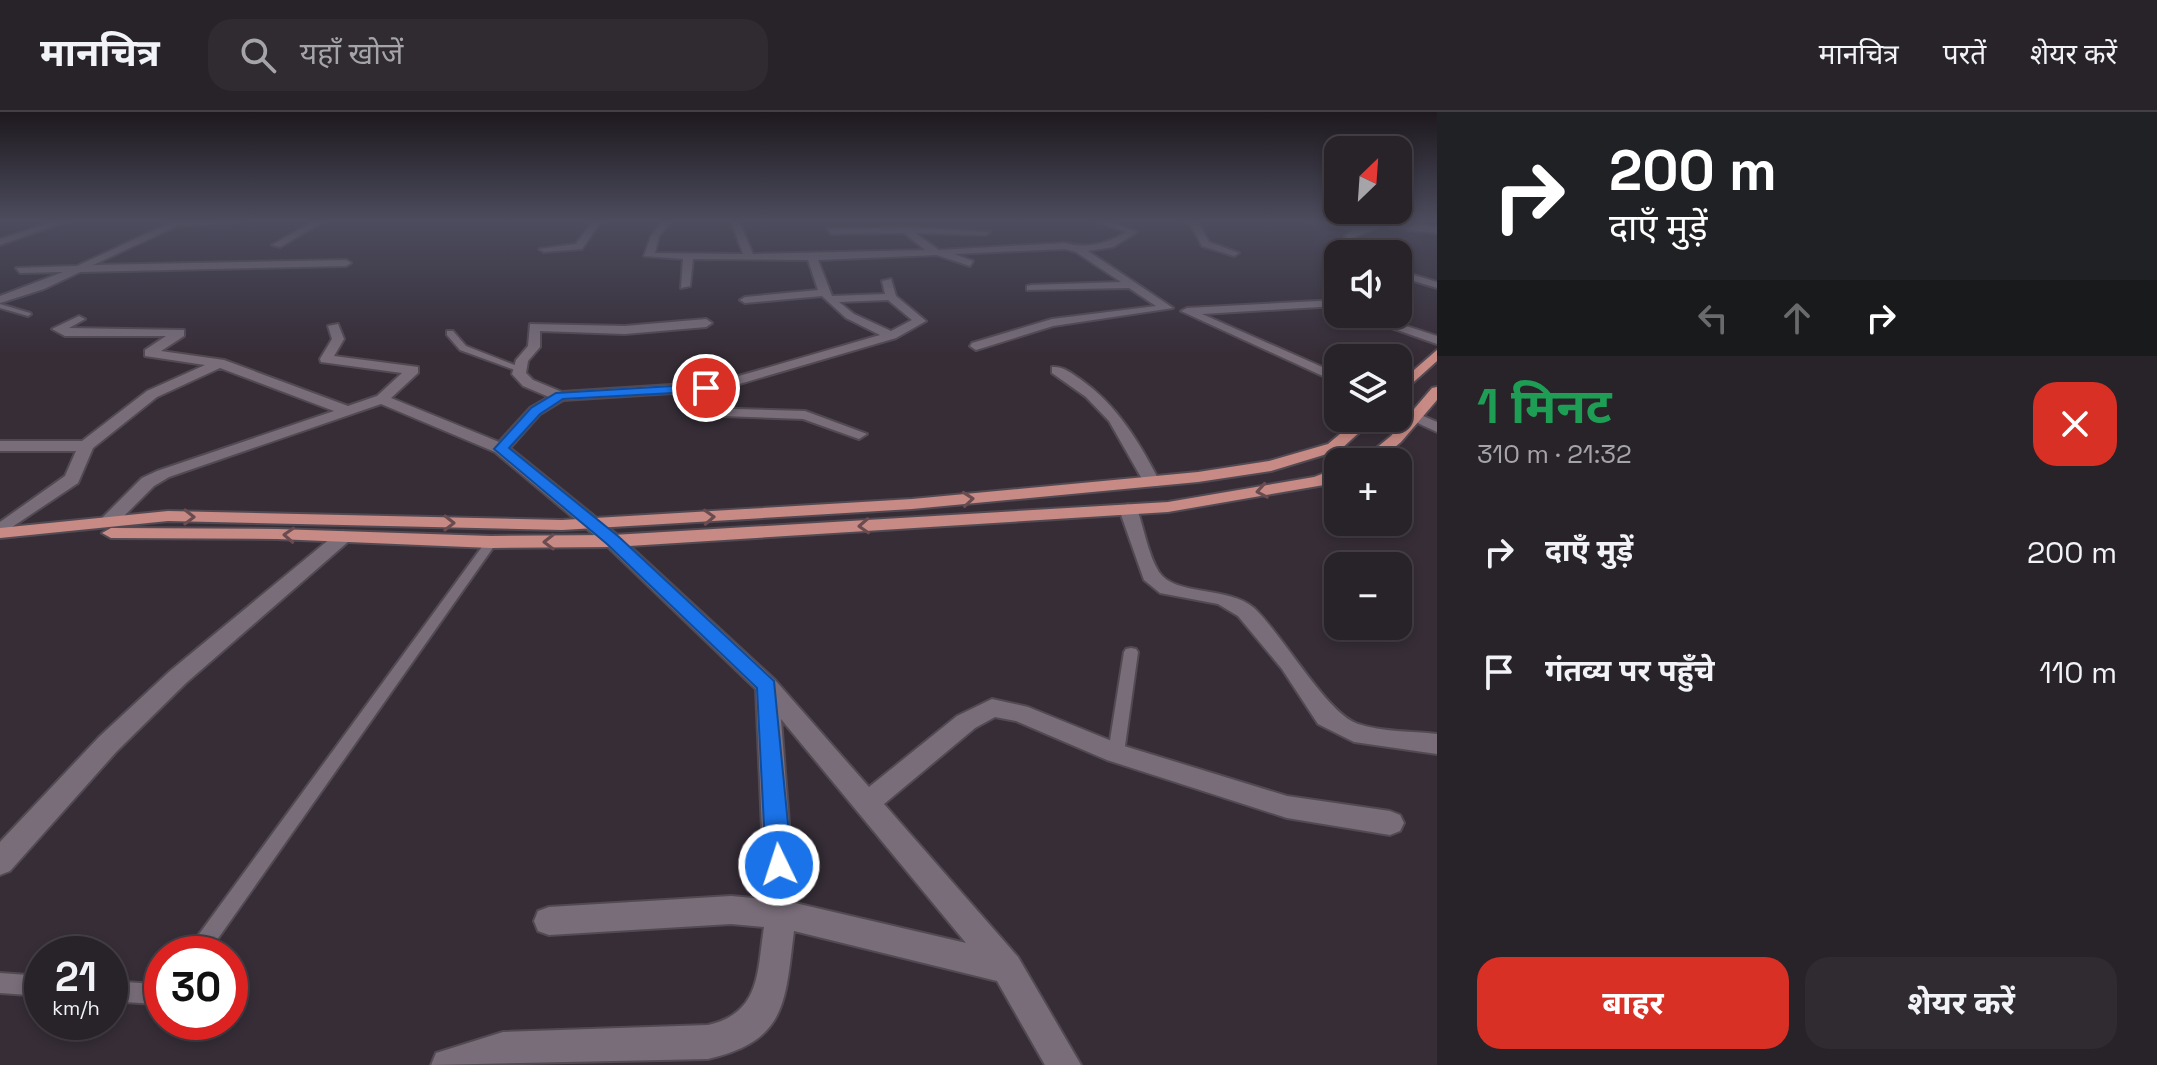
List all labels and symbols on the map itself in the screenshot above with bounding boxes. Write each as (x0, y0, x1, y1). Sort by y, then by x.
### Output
north arrow (1324, 136, 1412, 224)
pin (672, 354, 740, 422)
one-way arrow (1256, 481, 1269, 498)
one-way arrow (962, 491, 975, 508)
one-way arrow (183, 508, 196, 525)
one-way arrow (703, 508, 716, 525)
one-way arrow (443, 514, 456, 531)
one-way arrow (857, 518, 870, 535)
one-way arrow (282, 526, 295, 543)
one-way arrow (542, 533, 555, 550)
position arrow (737, 823, 821, 907)
speed limit sign: 30 (144, 936, 248, 1040)

